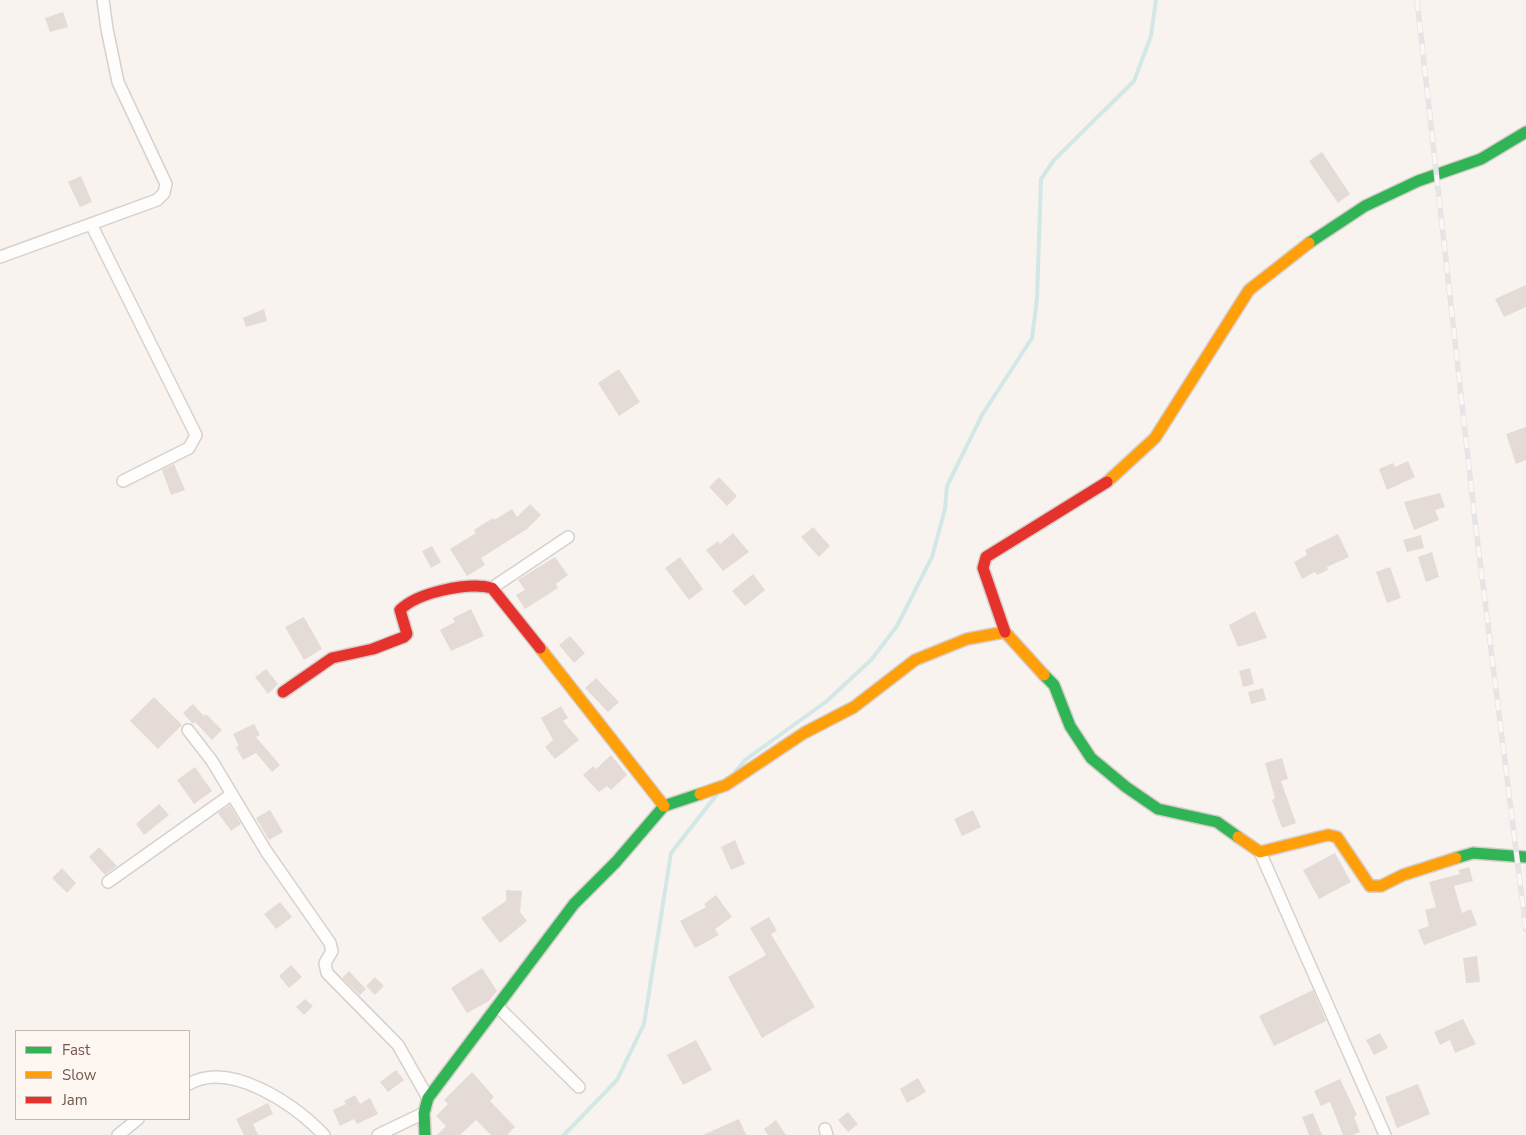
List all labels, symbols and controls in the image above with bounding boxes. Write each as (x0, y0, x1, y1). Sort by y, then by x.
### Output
legend (15, 1030, 190, 1120)
text: Fast (62, 1040, 90, 1060)
text: Slow (62, 1065, 96, 1085)
text: Jam (62, 1090, 88, 1110)

